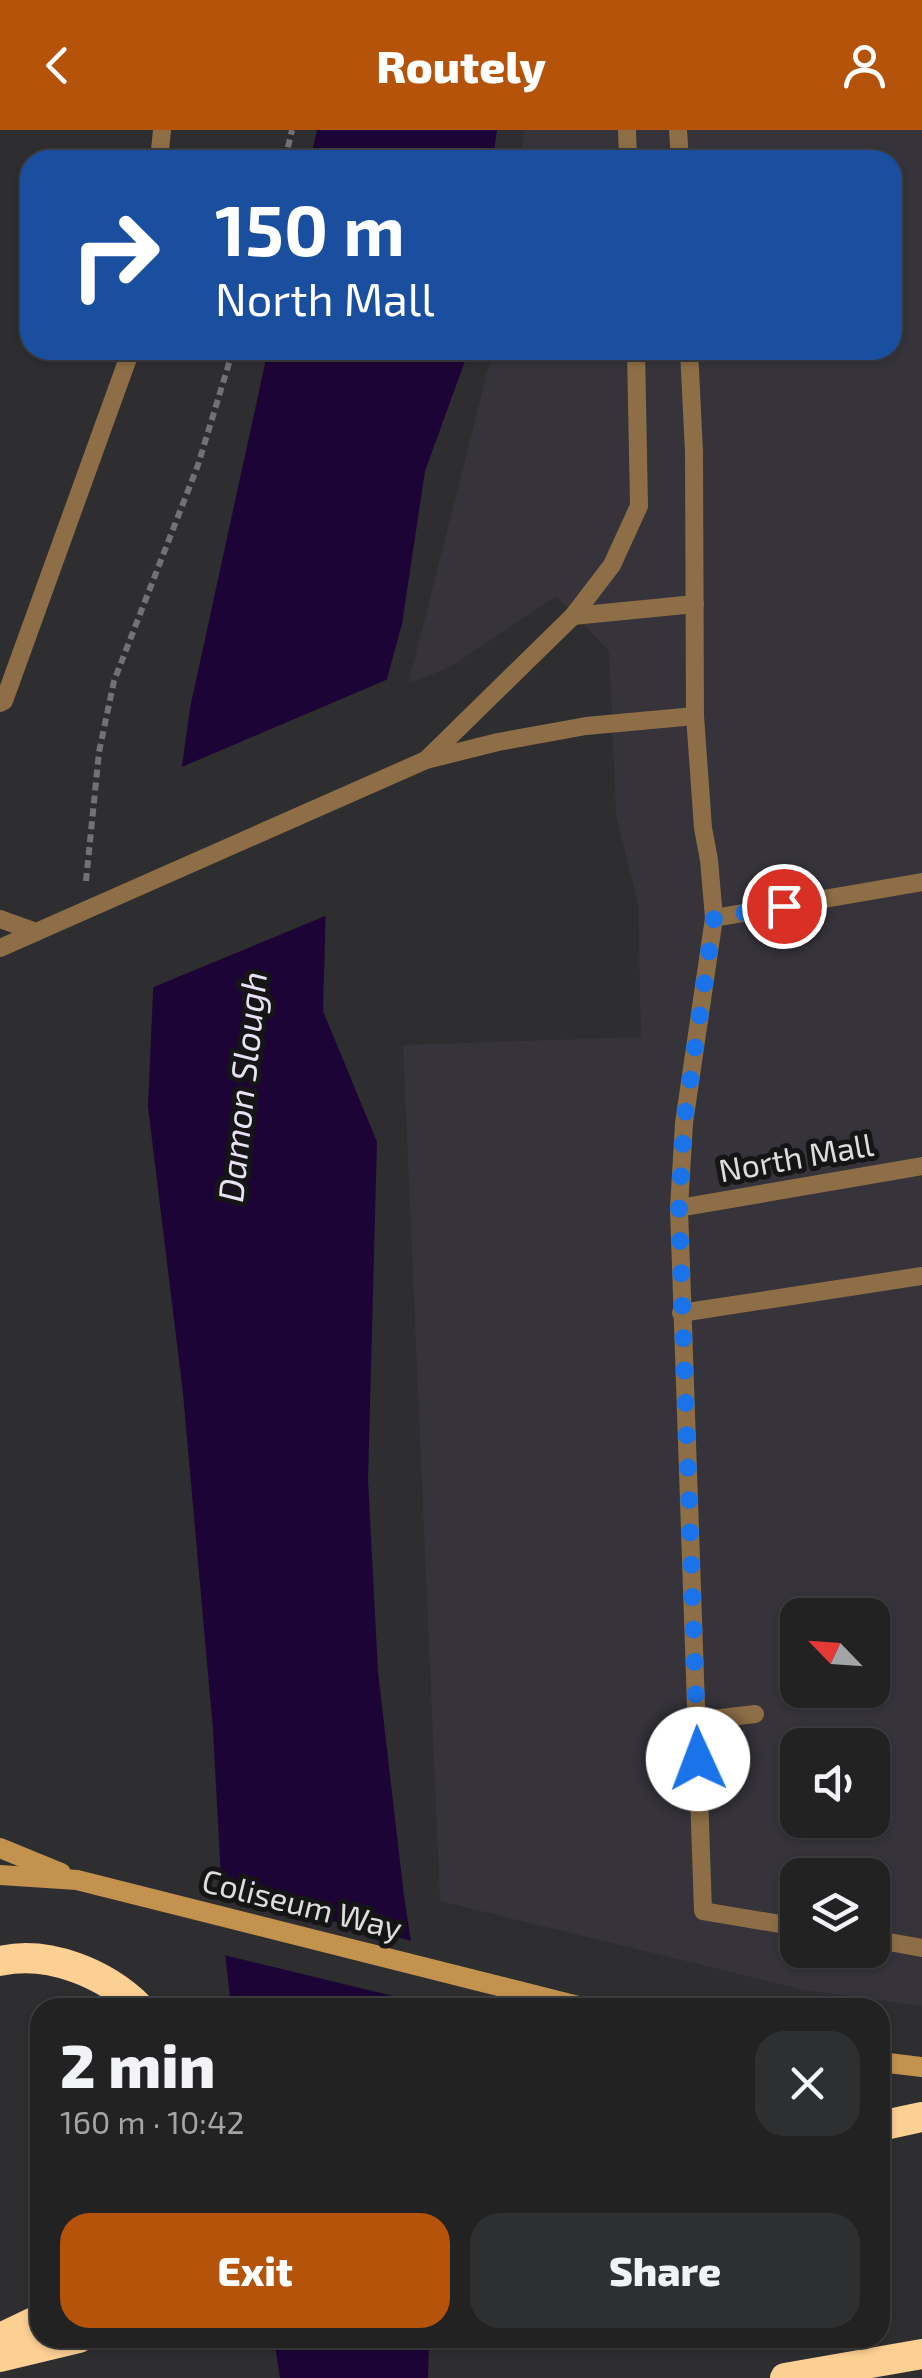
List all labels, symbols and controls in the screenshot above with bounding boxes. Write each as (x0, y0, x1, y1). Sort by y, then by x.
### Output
icon: back (30, 38, 85, 93)
text: Routely (376, 38, 546, 92)
icon: person (837, 38, 892, 93)
text: 150 m (215, 186, 405, 270)
icon: right (50, 190, 180, 320)
text: North Mall (215, 271, 435, 325)
pin (742, 864, 827, 949)
icon: arrive (757, 879, 812, 934)
water label: Damon Slough (208, 970, 274, 1204)
street label: North Mall (715, 1124, 876, 1188)
north arrow (780, 1598, 890, 1708)
map controls (780, 1598, 890, 1968)
position arrow (646, 1707, 750, 1811)
button: sound (780, 1728, 890, 1838)
button: layers (780, 1858, 890, 1968)
street label: Coliseum Way (199, 1860, 406, 1946)
text: 2 min (60, 2028, 215, 2100)
button: close (755, 2031, 860, 2136)
text: 160 m · 10:42 (60, 2102, 245, 2140)
button: Exit (60, 2213, 450, 2328)
button: Share (470, 2213, 860, 2328)

